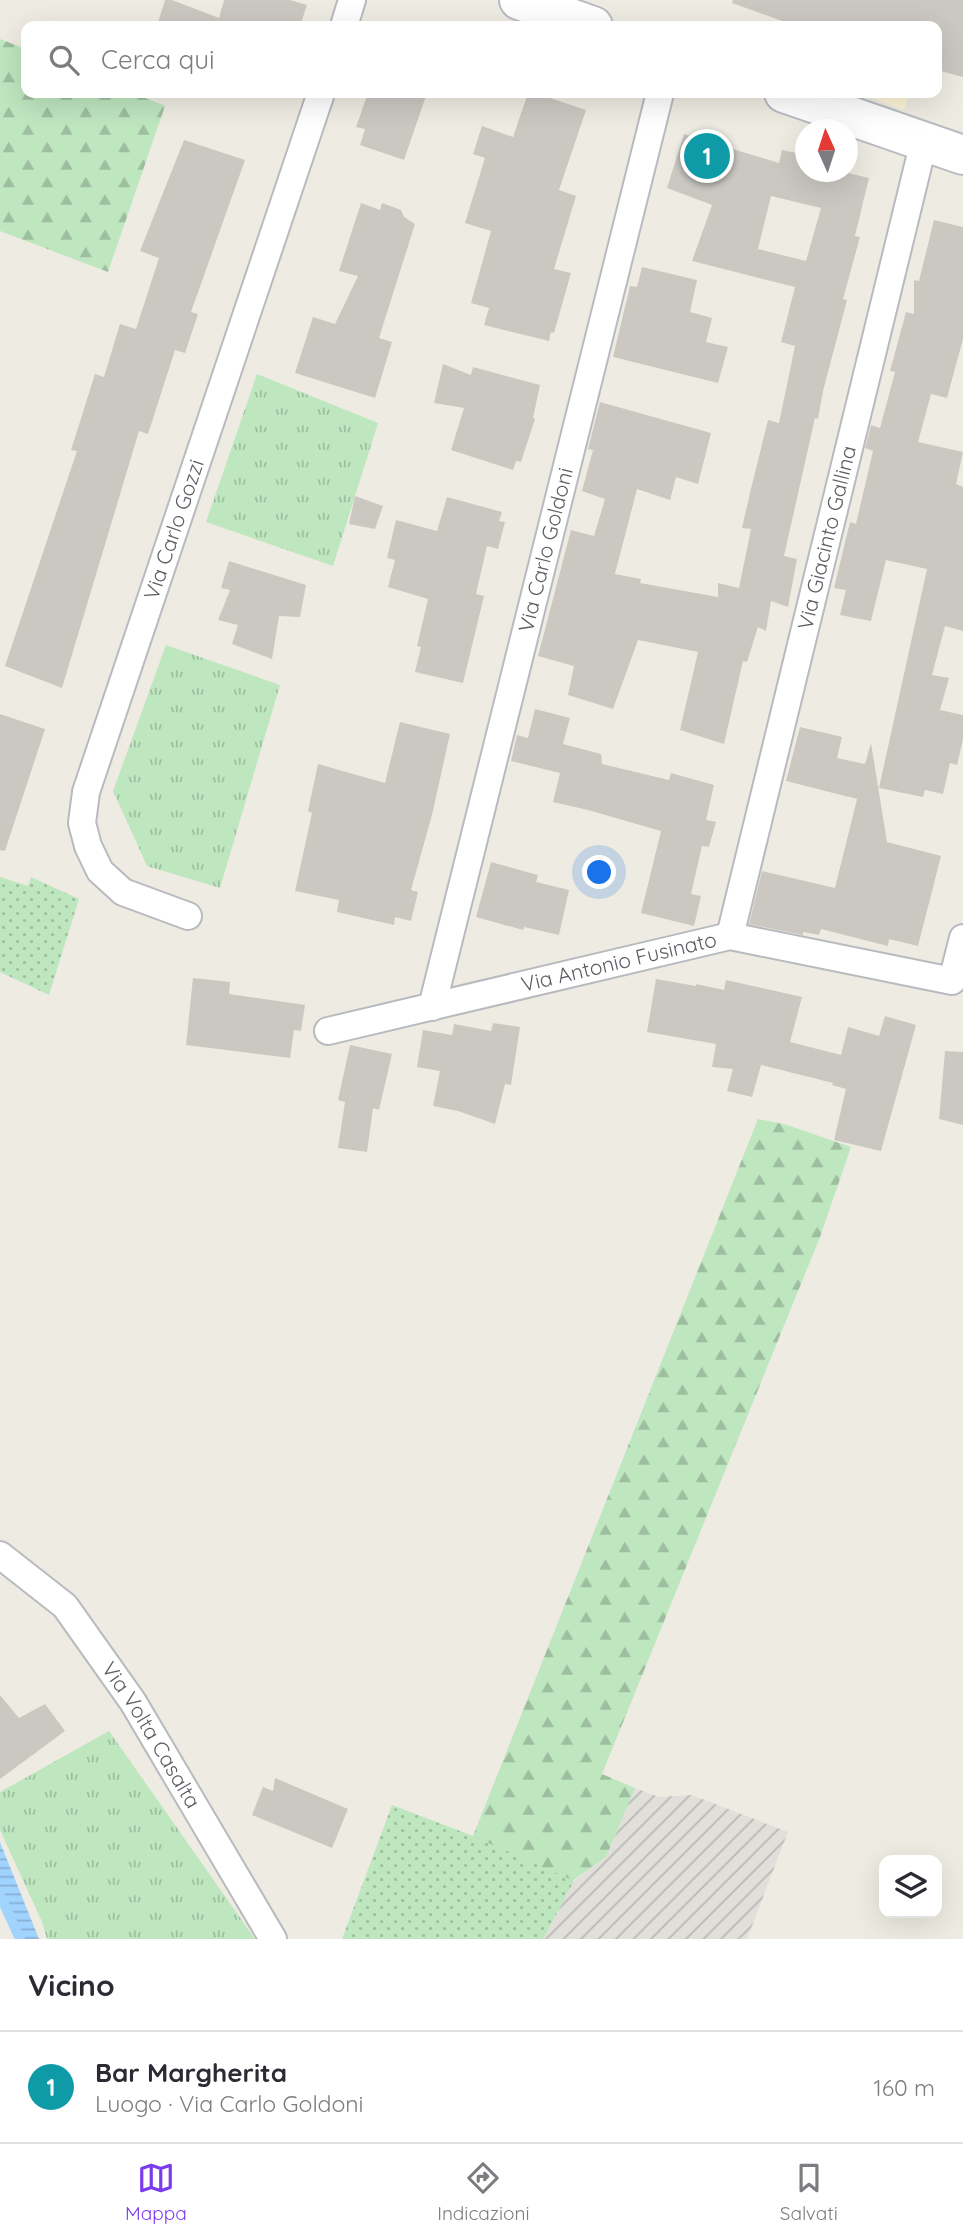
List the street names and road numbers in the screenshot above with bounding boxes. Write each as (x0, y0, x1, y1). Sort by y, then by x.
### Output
street label: Via Giacinto Gallina (791, 443, 861, 632)
street label: Via Carlo Gozzi (138, 456, 209, 603)
street label: Via Carlo Goldoni (512, 465, 578, 635)
street label: Via Antonio Fusinato (518, 926, 719, 997)
street label: Via Volta Casalta (97, 1656, 207, 1813)

